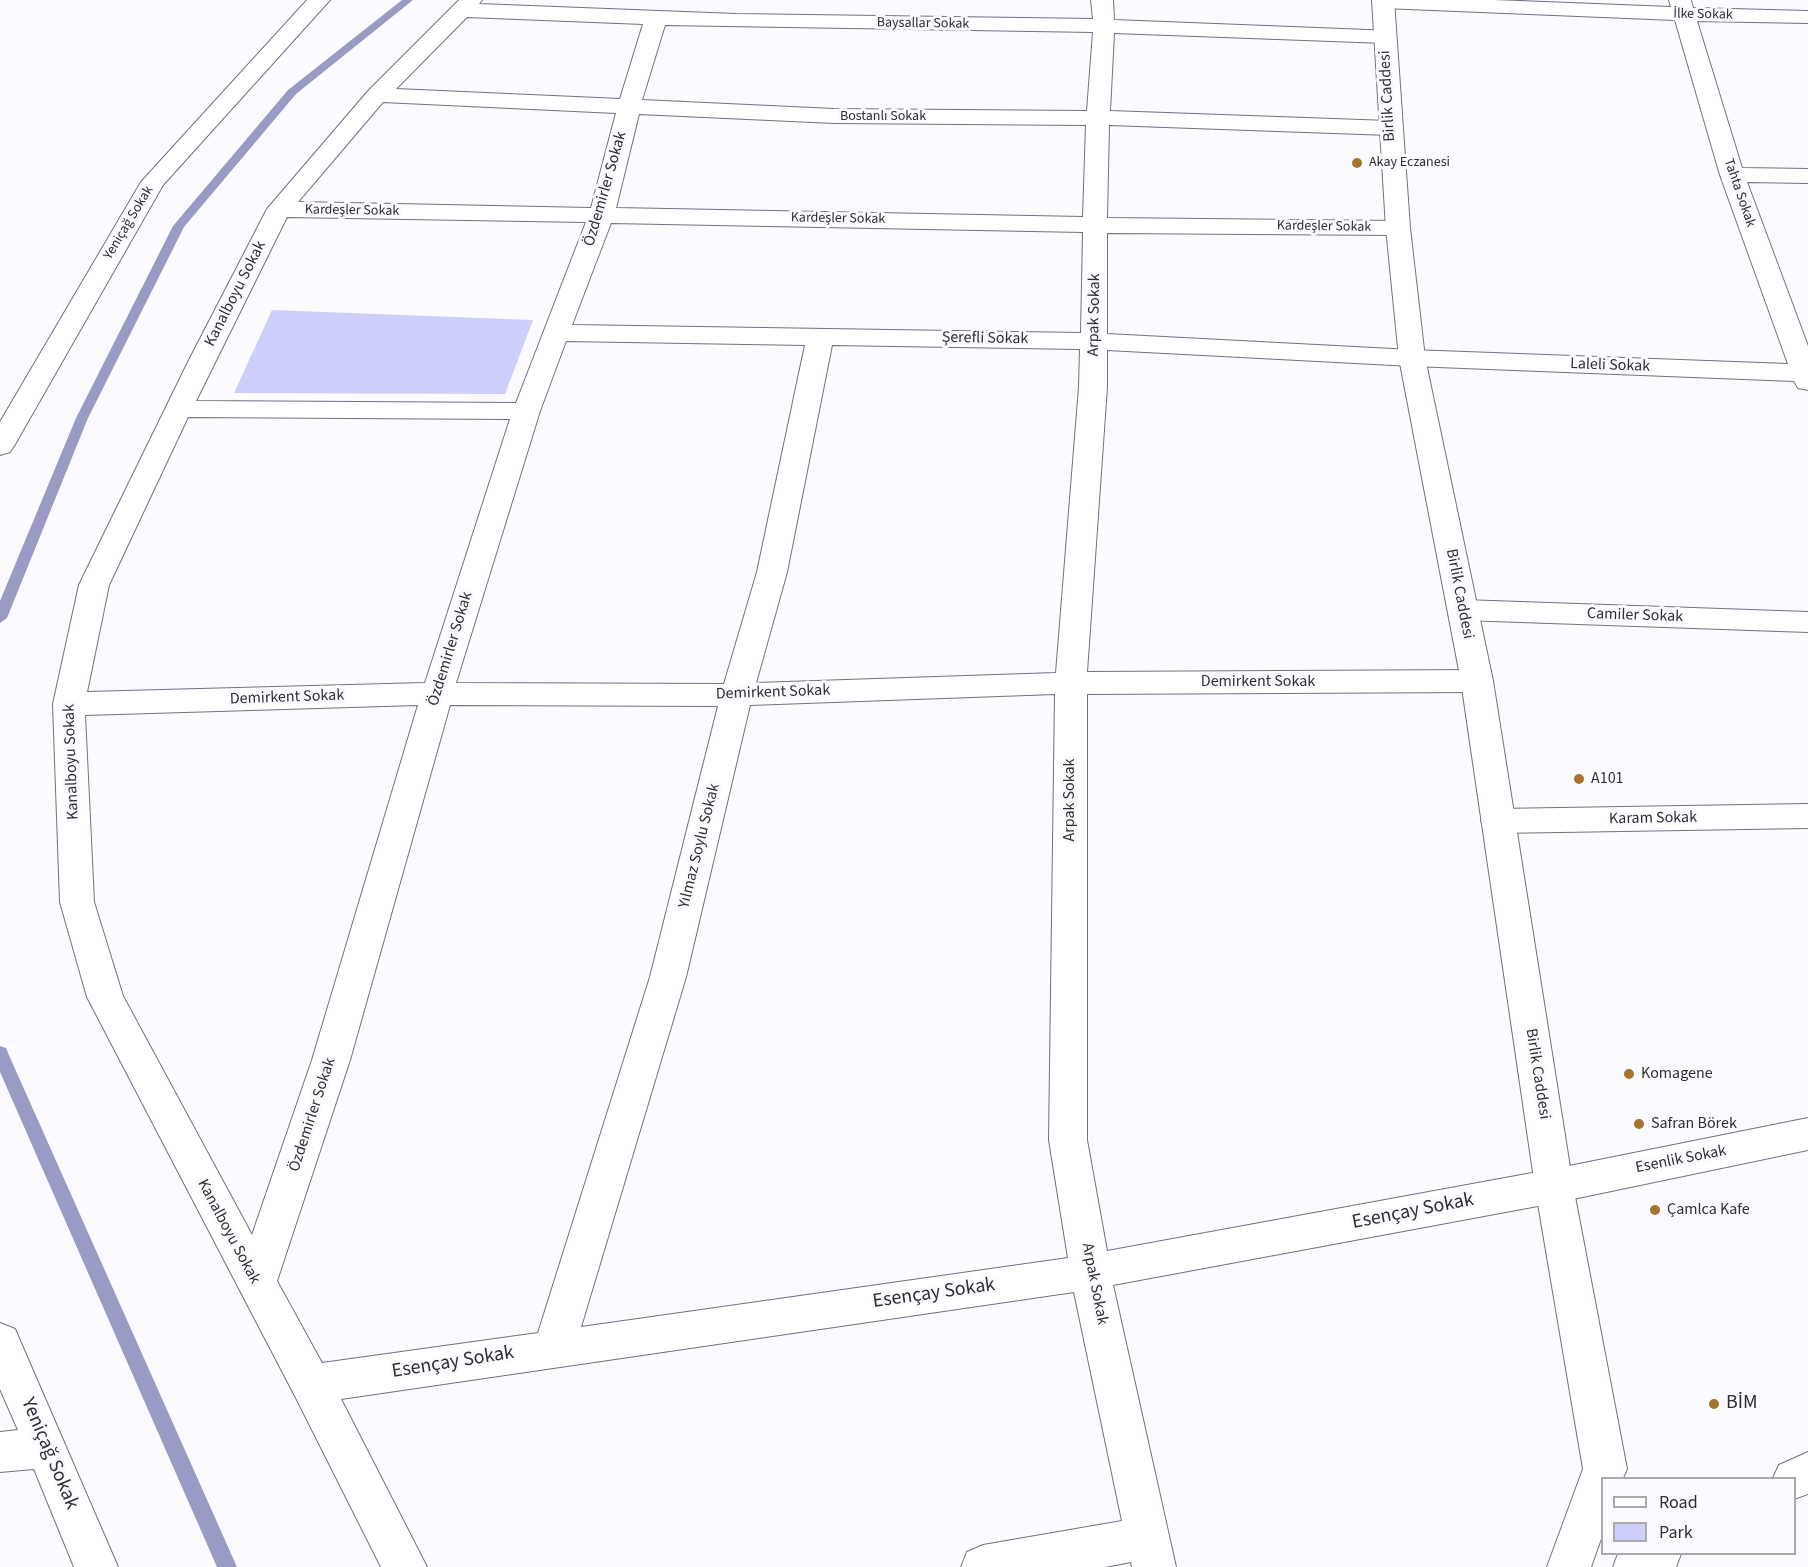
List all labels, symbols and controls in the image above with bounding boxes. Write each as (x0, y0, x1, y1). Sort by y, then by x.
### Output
street label: İlke Sokak (1673, 6, 1733, 24)
street label: Baysallar Sokak (877, 15, 969, 33)
street label: Birlik Caddesi (1376, 50, 1400, 142)
street label: Bostanlı Sokak (840, 109, 926, 125)
street label: Özdemirler Sokak (580, 129, 632, 249)
place label: Akay Eczanesi (1369, 155, 1450, 171)
marker: Akay Eczanesi (1350, 156, 1364, 170)
street label: Tahta Sokak (1719, 157, 1759, 229)
street label: Yeniçağ Sokak (100, 183, 158, 263)
street label: Kardeşler Sokak (305, 202, 399, 220)
street label: Kardeşler Sokak (791, 210, 885, 228)
street label: Kardeşler Sokak (1277, 218, 1371, 236)
street label: Kanalboyu Sokak (201, 238, 271, 350)
street label: Arpak Sokak (1085, 273, 1105, 357)
street label: Şerefli Sokak (942, 329, 1028, 349)
street label: Laleli Sokak (1570, 355, 1650, 377)
street label: Birlik Caddesi (1441, 547, 1477, 641)
street label: Özdemirler Sokak (425, 590, 477, 708)
street label: Camiler Sokak (1587, 605, 1683, 627)
street label: Demirkent Sokak (1201, 672, 1315, 692)
street label: Demirkent Sokak (715, 681, 831, 705)
street label: Demirkent Sokak (229, 686, 345, 710)
street label: Kanalboyu Sokak (60, 704, 84, 820)
street label: Arpak Sokak (1060, 758, 1080, 842)
place label: A101 (1591, 769, 1624, 789)
marker: A101 (1572, 772, 1586, 786)
street label: Yılmaz Soylu Sokak (675, 782, 725, 910)
street label: Karam Sokak (1609, 809, 1697, 829)
street label: Birlik Caddesi (1520, 1027, 1554, 1121)
street label: Özdemirler Sokak (286, 1056, 340, 1174)
place label: Komagene (1641, 1064, 1713, 1084)
marker: Komagene (1622, 1067, 1636, 1081)
place label: Safran Börek (1651, 1114, 1737, 1134)
marker: Safran Börek (1632, 1117, 1646, 1131)
street label: Esenlik Sokak (1634, 1142, 1728, 1178)
street label: Kanalboyu Sokak (192, 1176, 264, 1288)
street label: Esençay Sokak (1350, 1188, 1476, 1236)
place label: Çamlca Kafe (1667, 1200, 1750, 1220)
marker: Çamlca Kafe (1648, 1203, 1662, 1217)
street label: Arpak Sokak (1077, 1241, 1111, 1327)
street label: Esençay Sokak (871, 1274, 997, 1314)
street label: Esençay Sokak (390, 1342, 516, 1384)
place label: BİM (1726, 1392, 1758, 1416)
street label: Yeniçağ Sokak (15, 1395, 83, 1513)
marker: BİM (1707, 1397, 1721, 1411)
legend (1601, 1477, 1796, 1555)
text: Road (1659, 1490, 1698, 1515)
text: Park (1659, 1520, 1693, 1545)

